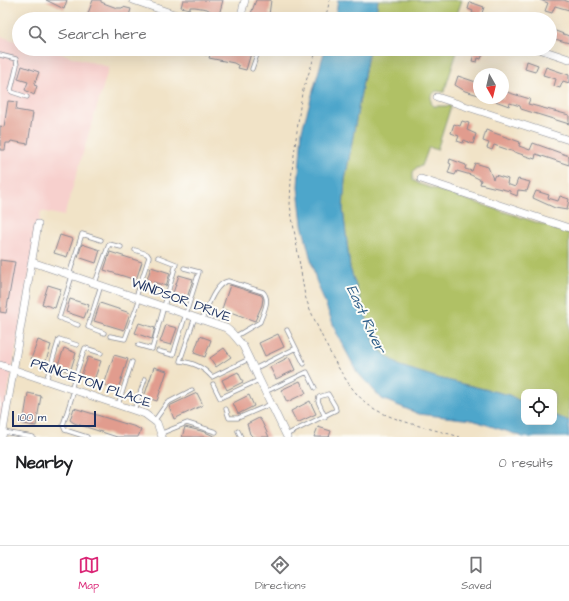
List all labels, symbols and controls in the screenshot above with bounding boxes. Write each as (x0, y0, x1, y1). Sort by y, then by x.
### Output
search box (12, 12, 557, 56)
icon: search (26, 23, 48, 45)
text: Search here (58, 24, 147, 45)
north arrow (473, 68, 509, 104)
street label: WINDSOR DRIVE (128, 273, 235, 328)
water label: East River (341, 281, 392, 358)
street label: PRINCETON PLACE (28, 353, 155, 413)
map controls (521, 389, 557, 425)
button: locate (521, 389, 557, 425)
scale bar (12, 409, 96, 428)
text: 100 m (18, 410, 46, 425)
text: Nearby (16, 451, 73, 475)
text: 0 results (498, 454, 553, 472)
tab: Map (78, 554, 100, 593)
tab: Directions (255, 554, 306, 593)
tab: Saved (461, 554, 491, 593)

